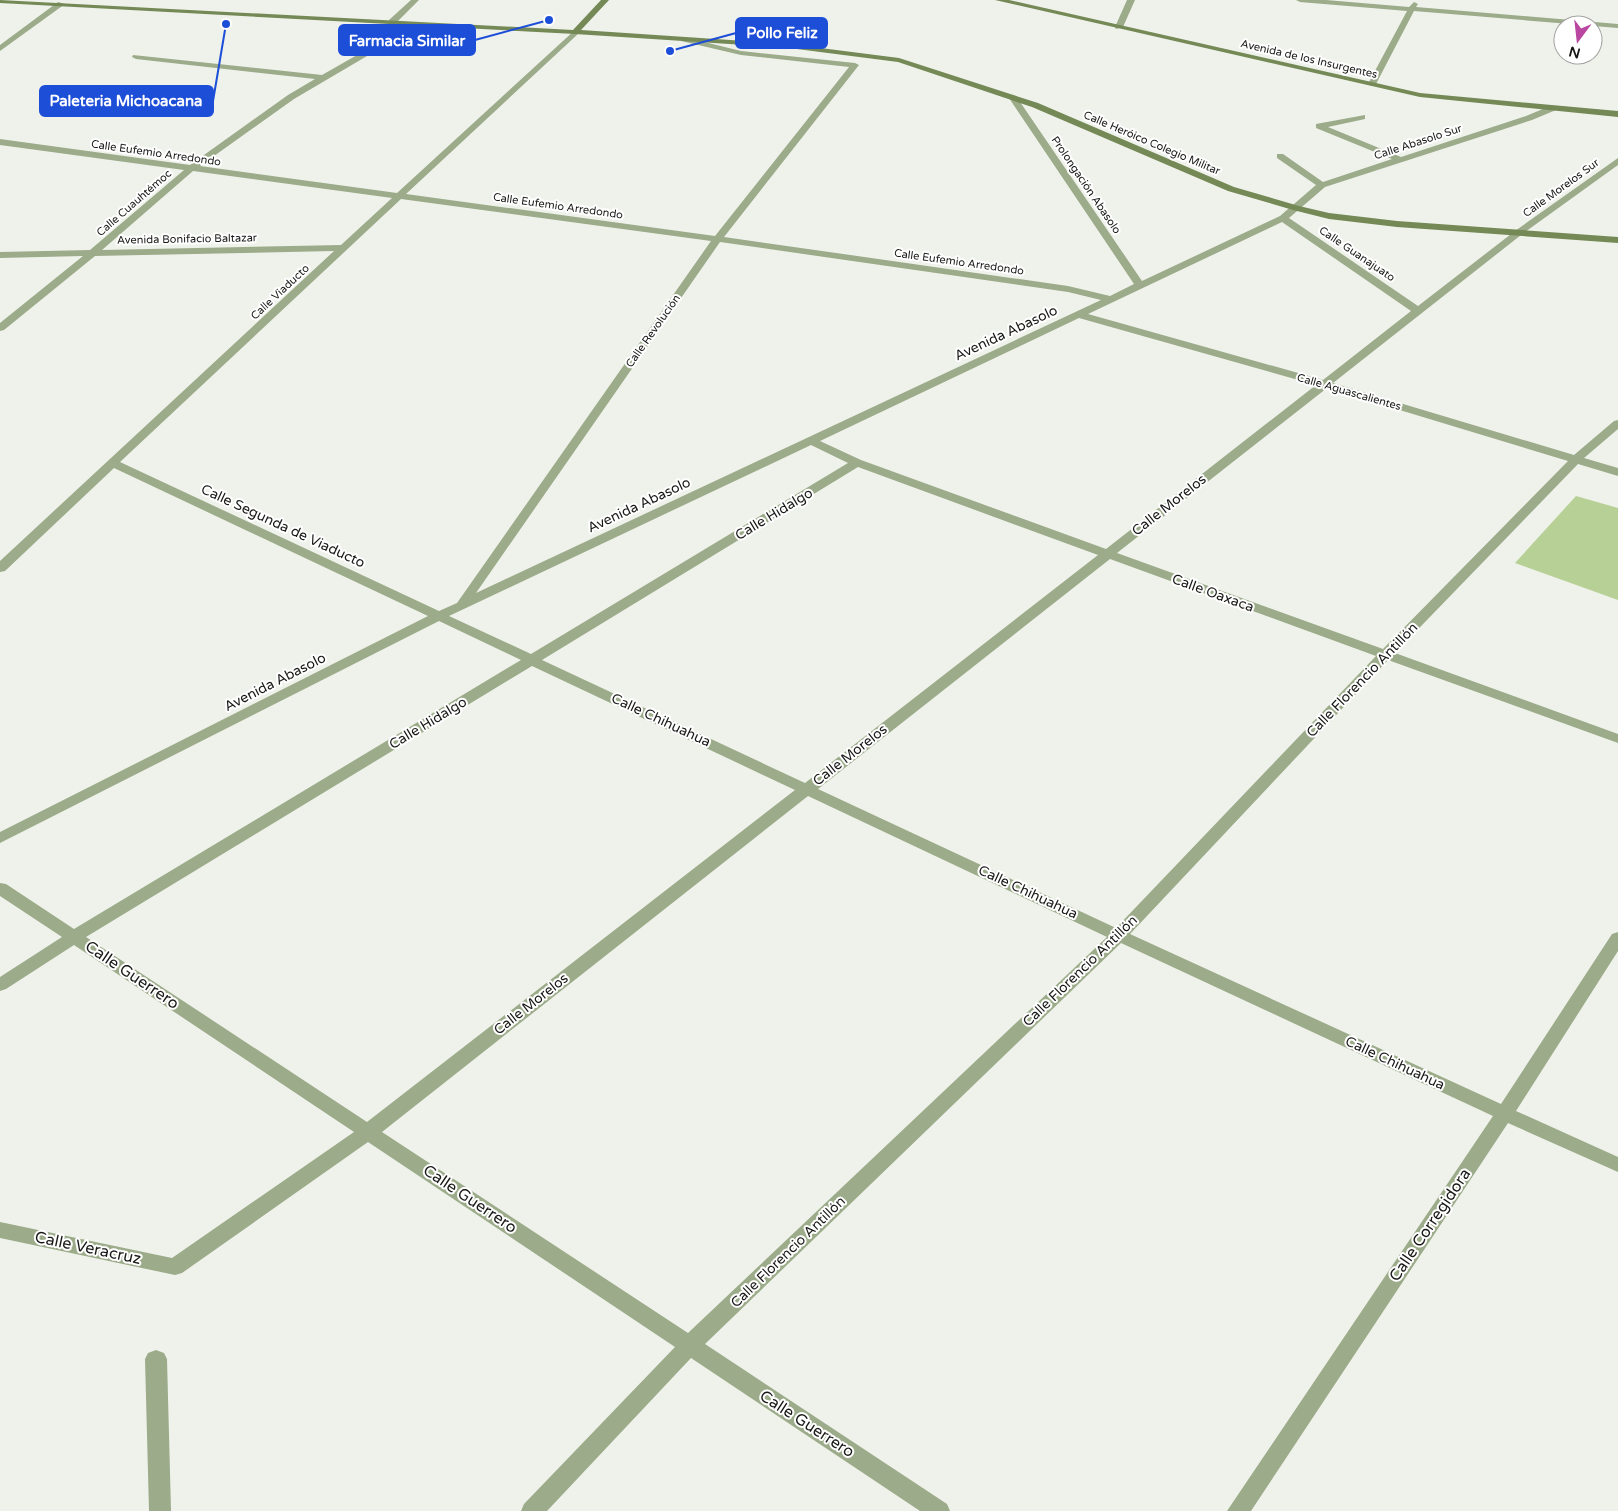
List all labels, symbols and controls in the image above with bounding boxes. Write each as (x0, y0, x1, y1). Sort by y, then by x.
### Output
north arrow (1553, 15, 1603, 65)
callout: Pollo Feliz (736, 18, 827, 48)
text: Pollo Feliz (746, 24, 818, 42)
callout: Farmacia Similar (339, 25, 475, 55)
text: Farmacia Similar (349, 32, 466, 50)
street label: Avenida de los Insurgentes (1239, 37, 1379, 81)
text: N (1567, 42, 1582, 62)
callout: Paleteria Michoacana (40, 86, 213, 116)
text: Paleteria Michoacana (49, 92, 203, 110)
street label: Calle Heróico Colegio Militar (1082, 108, 1223, 178)
street label: Calle Abasolo Sur (1372, 121, 1464, 162)
street label: Prolongación Abasolo (1049, 134, 1124, 236)
street label: Calle Eufemio Arredondo (90, 137, 222, 169)
street label: Calle Morelos Sur (1520, 156, 1602, 220)
street label: Calle Cuauhtémoc (94, 167, 174, 239)
street label: Calle Eufemio Arredondo (492, 190, 624, 222)
street label: Calle Guanajuato (1317, 224, 1398, 284)
street label: Avenida Bonifacio Baltazar (117, 231, 258, 247)
street label: Calle Eufemio Arredondo (893, 246, 1025, 278)
street label: Calle Viaducto (248, 261, 312, 322)
street label: Calle Revolución (623, 292, 683, 370)
street label: Avenida Abasolo (952, 302, 1060, 364)
street label: Calle Aguascalientes (1296, 371, 1402, 413)
street label: Calle Morelos (1128, 471, 1210, 539)
street label: Avenida Abasolo (585, 474, 693, 536)
street label: Calle Segunda de Viaducto (198, 481, 368, 571)
street label: Calle Hidalgo (732, 484, 816, 544)
street label: Calle Oaxaca (1170, 570, 1256, 616)
street label: Calle Florencio Antillón (1303, 619, 1421, 741)
street label: Avenida Abasolo (221, 649, 329, 715)
street label: Calle Chihuahua (609, 690, 713, 750)
street label: Calle Hidalgo (386, 693, 470, 753)
street label: Calle Morelos (809, 721, 891, 789)
street label: Calle Chihuahua (976, 862, 1080, 922)
street label: Calle Florencio Antillón (1019, 912, 1141, 1030)
street label: Calle Guerrero (81, 936, 183, 1014)
street label: Calle Morelos (490, 970, 572, 1038)
street label: Calle Chihuahua (1343, 1033, 1447, 1093)
street label: Calle Guerrero (419, 1160, 521, 1238)
street label: Calle Corregidora (1385, 1165, 1475, 1285)
street label: Calle Florencio Antillón (727, 1193, 849, 1311)
street label: Calle Veracruz (33, 1227, 143, 1269)
street label: Calle Guerrero (756, 1386, 858, 1462)

